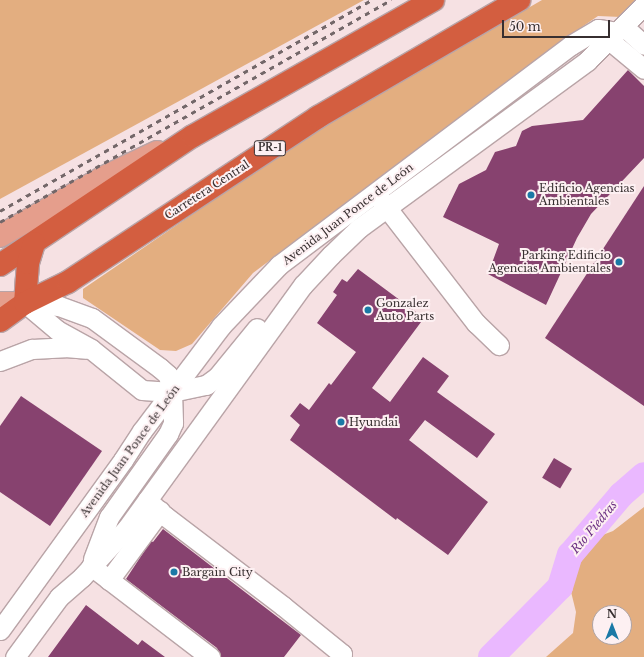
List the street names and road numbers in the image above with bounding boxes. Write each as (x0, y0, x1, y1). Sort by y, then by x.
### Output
road number: PR-1 (253, 140, 287, 156)
street label: Carretera Central (162, 158, 252, 222)
street label: Avenida Juan Ponce de León (280, 161, 416, 267)
street label: Avenida Juan Ponce de León (78, 382, 182, 520)

